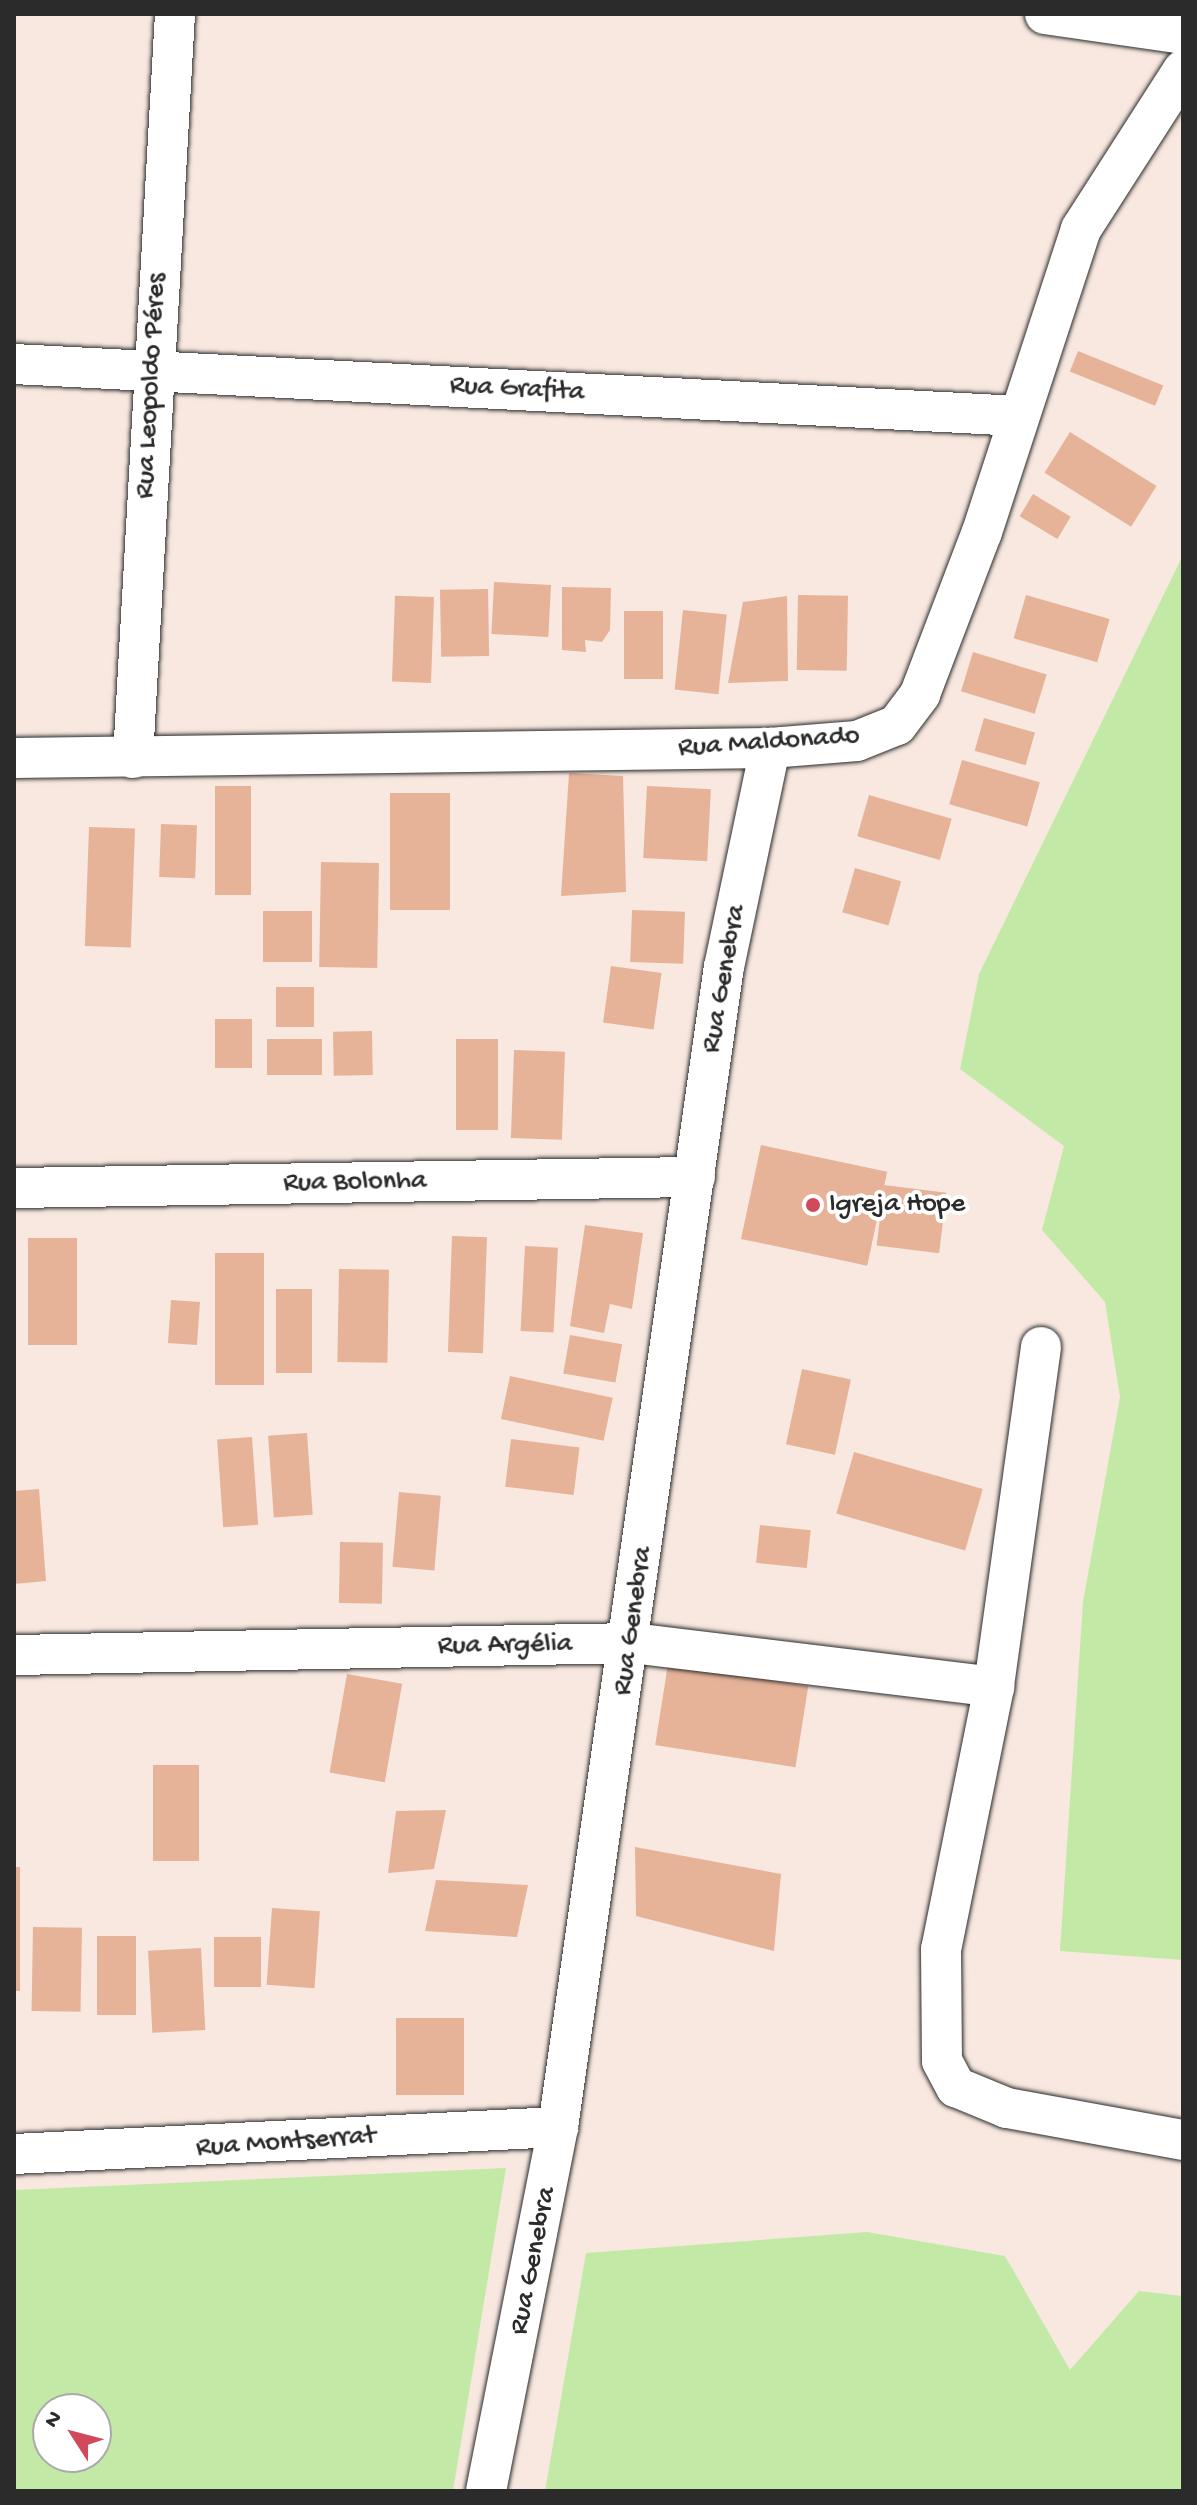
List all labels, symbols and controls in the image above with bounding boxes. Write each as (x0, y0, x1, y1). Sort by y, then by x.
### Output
street label: Rua Leopoldo Péres (129, 272, 175, 500)
street label: Rua Grafita (449, 370, 585, 410)
street label: Rua Maldonado (677, 720, 861, 766)
street label: Rua Genebra (695, 902, 755, 1056)
street label: Rua Bolonha (283, 1165, 427, 1201)
place label: Igreja Hope (829, 1188, 965, 1222)
marker: Igreja Hope (804, 1196, 822, 1214)
street label: Rua Genebra (607, 1544, 661, 1698)
street label: Rua Argélia (437, 1628, 573, 1664)
street label: Rua Montserrat (195, 2120, 377, 2166)
street label: Rua Genebra (503, 2184, 565, 2338)
north arrow (32, 2393, 112, 2473)
text: N (39, 2407, 69, 2434)

